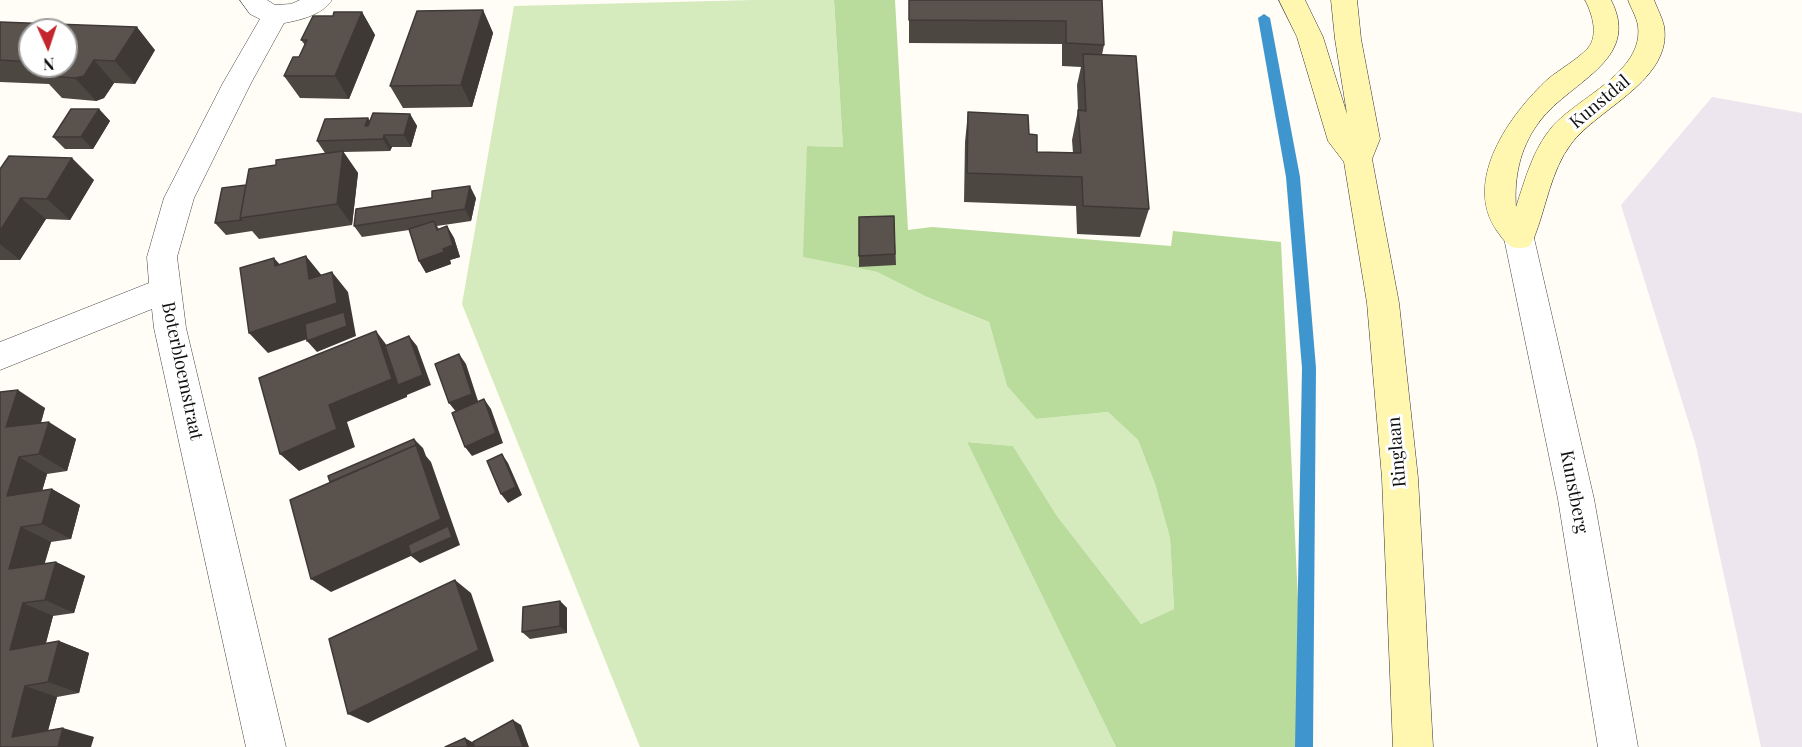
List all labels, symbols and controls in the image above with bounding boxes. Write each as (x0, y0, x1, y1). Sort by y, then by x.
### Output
north arrow (18, 18, 78, 78)
text: N (43, 54, 55, 75)
street label: Kunstdal (1565, 71, 1635, 133)
street label: Boterbloemstraat (157, 300, 207, 442)
street label: Ringlaan (1383, 416, 1411, 488)
street label: Kunstberg (1555, 449, 1593, 535)

